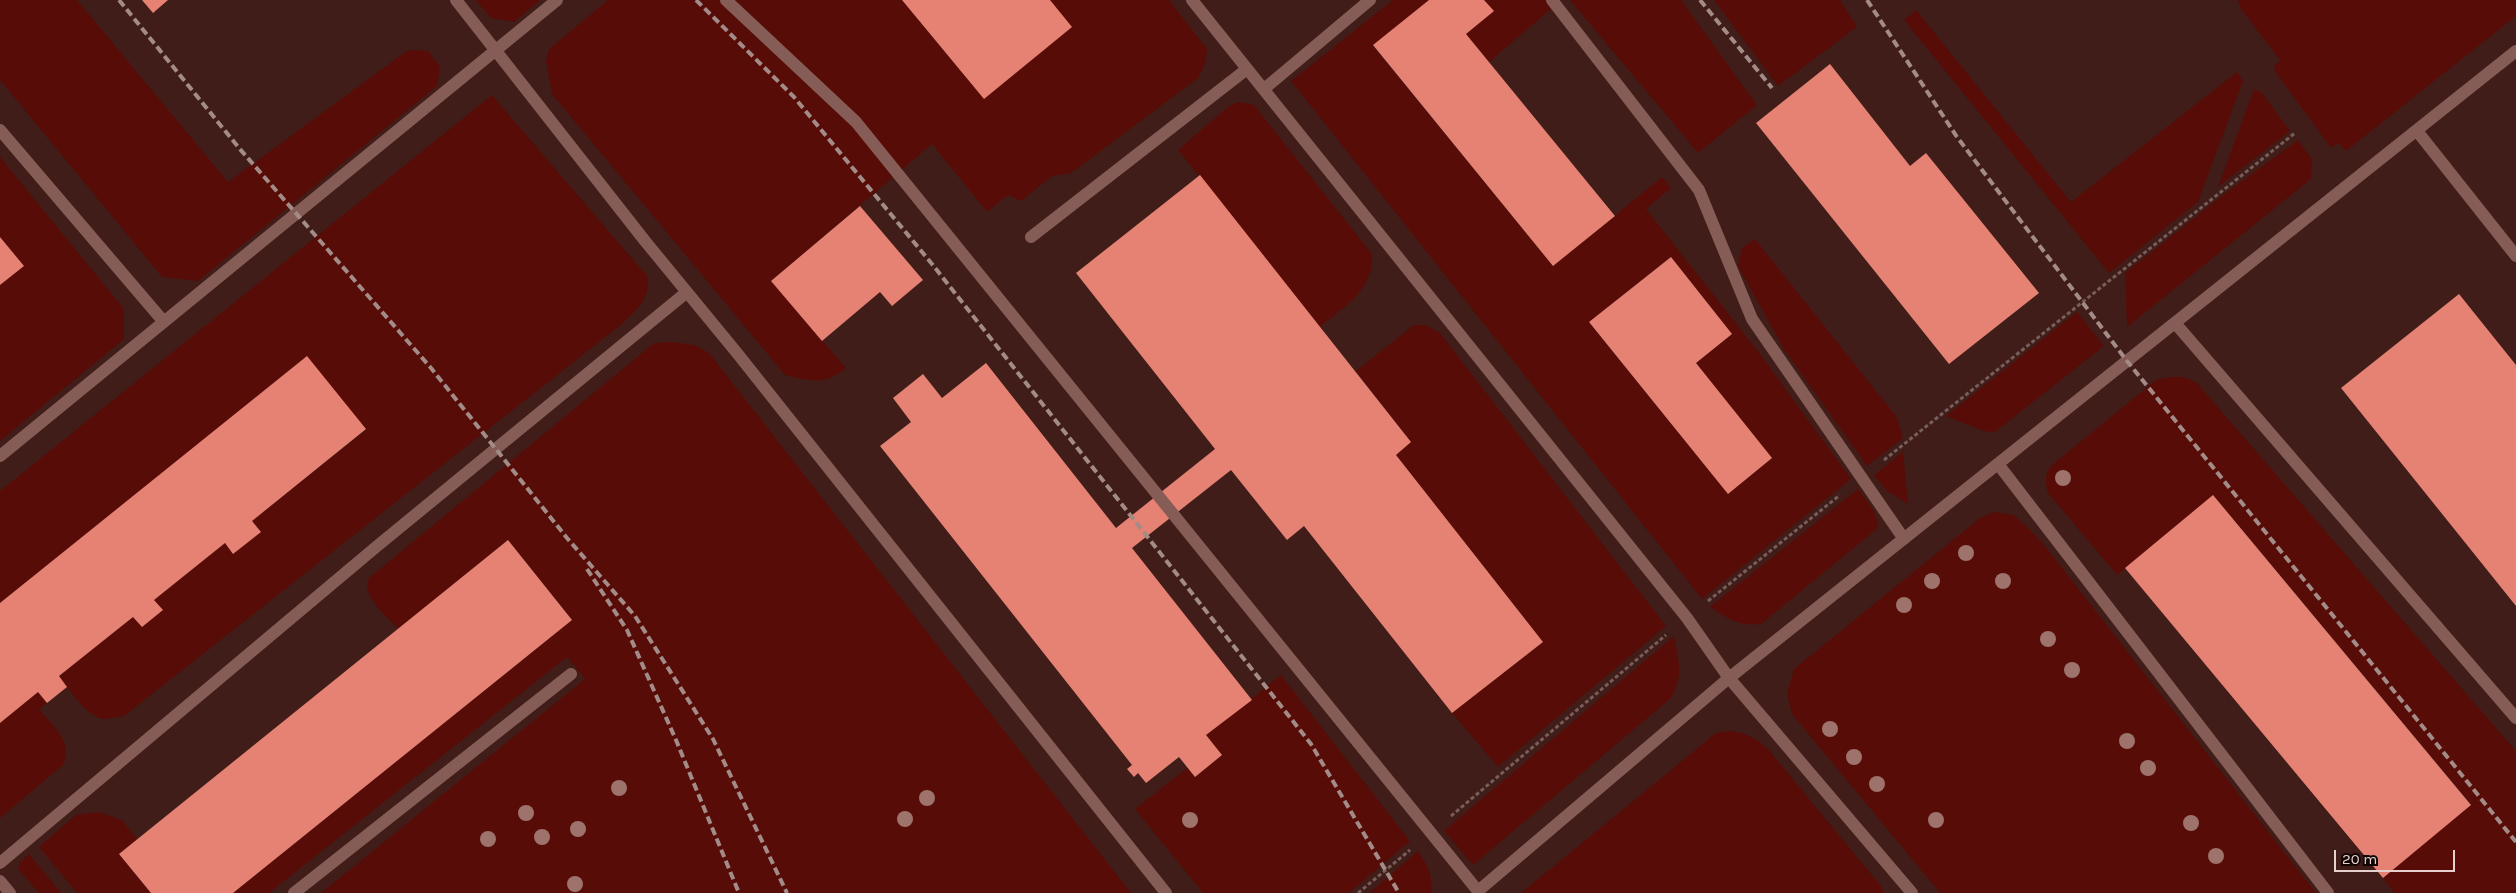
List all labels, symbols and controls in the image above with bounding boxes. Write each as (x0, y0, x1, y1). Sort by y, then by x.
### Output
scale bar (2336, 840, 2457, 872)
text: 20 m (2342, 850, 2377, 868)

